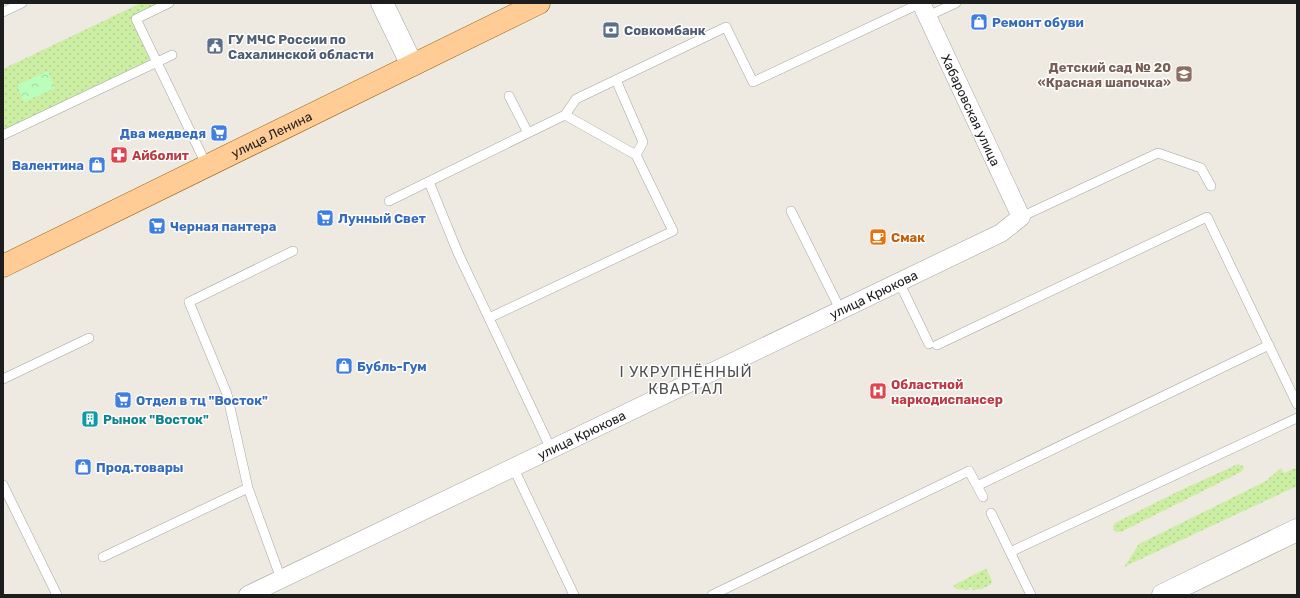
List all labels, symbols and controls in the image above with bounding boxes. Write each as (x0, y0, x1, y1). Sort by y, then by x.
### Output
shop icon: Ремонт обуви (969, 12, 989, 32)
place label: Ремонт обуви (992, 15, 1084, 30)
bank icon: Совкомбанк (601, 20, 621, 40)
place label: Совкомбанк (624, 23, 706, 38)
place label: ГУ МЧС России по Сахалинской области (228, 32, 374, 62)
public building icon: ГУ МЧС России по Сахалинской области (205, 36, 225, 56)
street label: Хабаровская улица (938, 52, 1003, 168)
place label: Детский сад № 20 «Красная шапочка» (1038, 60, 1171, 90)
school or university icon: Детский сад № 20 «Красная шапочка» (1174, 64, 1194, 84)
street label: улица Ленина (229, 109, 314, 161)
supermarket icon: Два медведя (209, 123, 229, 143)
place label: Два медведя (120, 126, 206, 141)
pharmacy icon: Айболит (109, 145, 129, 165)
place label: Айболит (132, 148, 189, 163)
shop icon: Валентина (87, 155, 107, 175)
place label: Валентина (12, 158, 84, 173)
supermarket icon: Лунный Свет (315, 208, 335, 228)
place label: Лунный Свет (338, 211, 426, 226)
supermarket icon: Черная пантера (147, 216, 167, 236)
place label: Черная пантера (170, 219, 276, 234)
cafe icon: Смак (868, 227, 888, 247)
place label: Смак (891, 230, 925, 245)
street label: улица Крюкова (827, 267, 920, 322)
shop icon: Бубль-Гум (334, 356, 354, 376)
place label: Бубль-Гум (357, 359, 427, 374)
district label: I УКРУПНЁННЫЙ КВАРТАЛ (619, 363, 753, 398)
place label: Областной наркодиспансер (891, 377, 1003, 407)
hospital icon: Областной наркодиспансер (868, 381, 888, 401)
supermarket icon: Отдел в тц "Восток" (113, 390, 133, 410)
place label: Отдел в тц "Восток" (136, 393, 268, 408)
street label: улица Крюкова (535, 408, 628, 463)
building icon: Рынок "Восток" (80, 409, 100, 429)
place label: Рынок "Восток" (103, 412, 209, 427)
shop icon: Прод.товары (73, 457, 93, 477)
place label: Прод.товары (96, 460, 184, 475)

